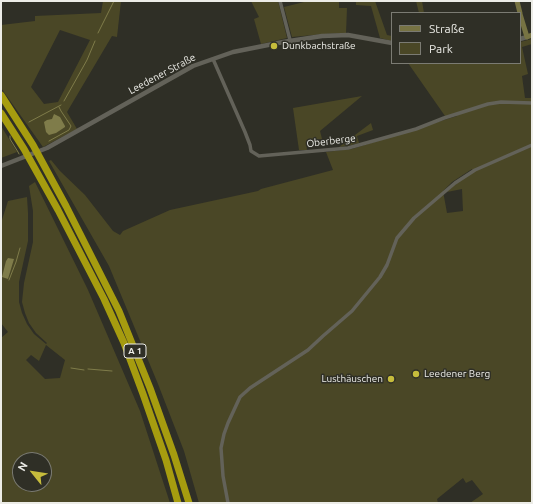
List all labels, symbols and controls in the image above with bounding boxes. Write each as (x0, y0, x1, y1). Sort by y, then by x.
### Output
legend (391, 12, 521, 64)
text: Straße (429, 22, 465, 35)
place label: Dunkbachstraße (282, 40, 356, 52)
marker: Dunkbachstraße (269, 41, 279, 51)
text: Park (429, 42, 453, 55)
street label: Leedener Straße (126, 51, 198, 97)
street label: Oberberge (306, 132, 356, 150)
road number: A 1 (124, 344, 146, 358)
place label: Leedener Berg (424, 368, 490, 380)
marker: Leedener Berg (411, 369, 421, 379)
place label: Lusthäuschen (321, 373, 383, 385)
marker: Lusthäuschen (386, 374, 396, 384)
north arrow (12, 452, 52, 492)
text: N (15, 460, 30, 473)

